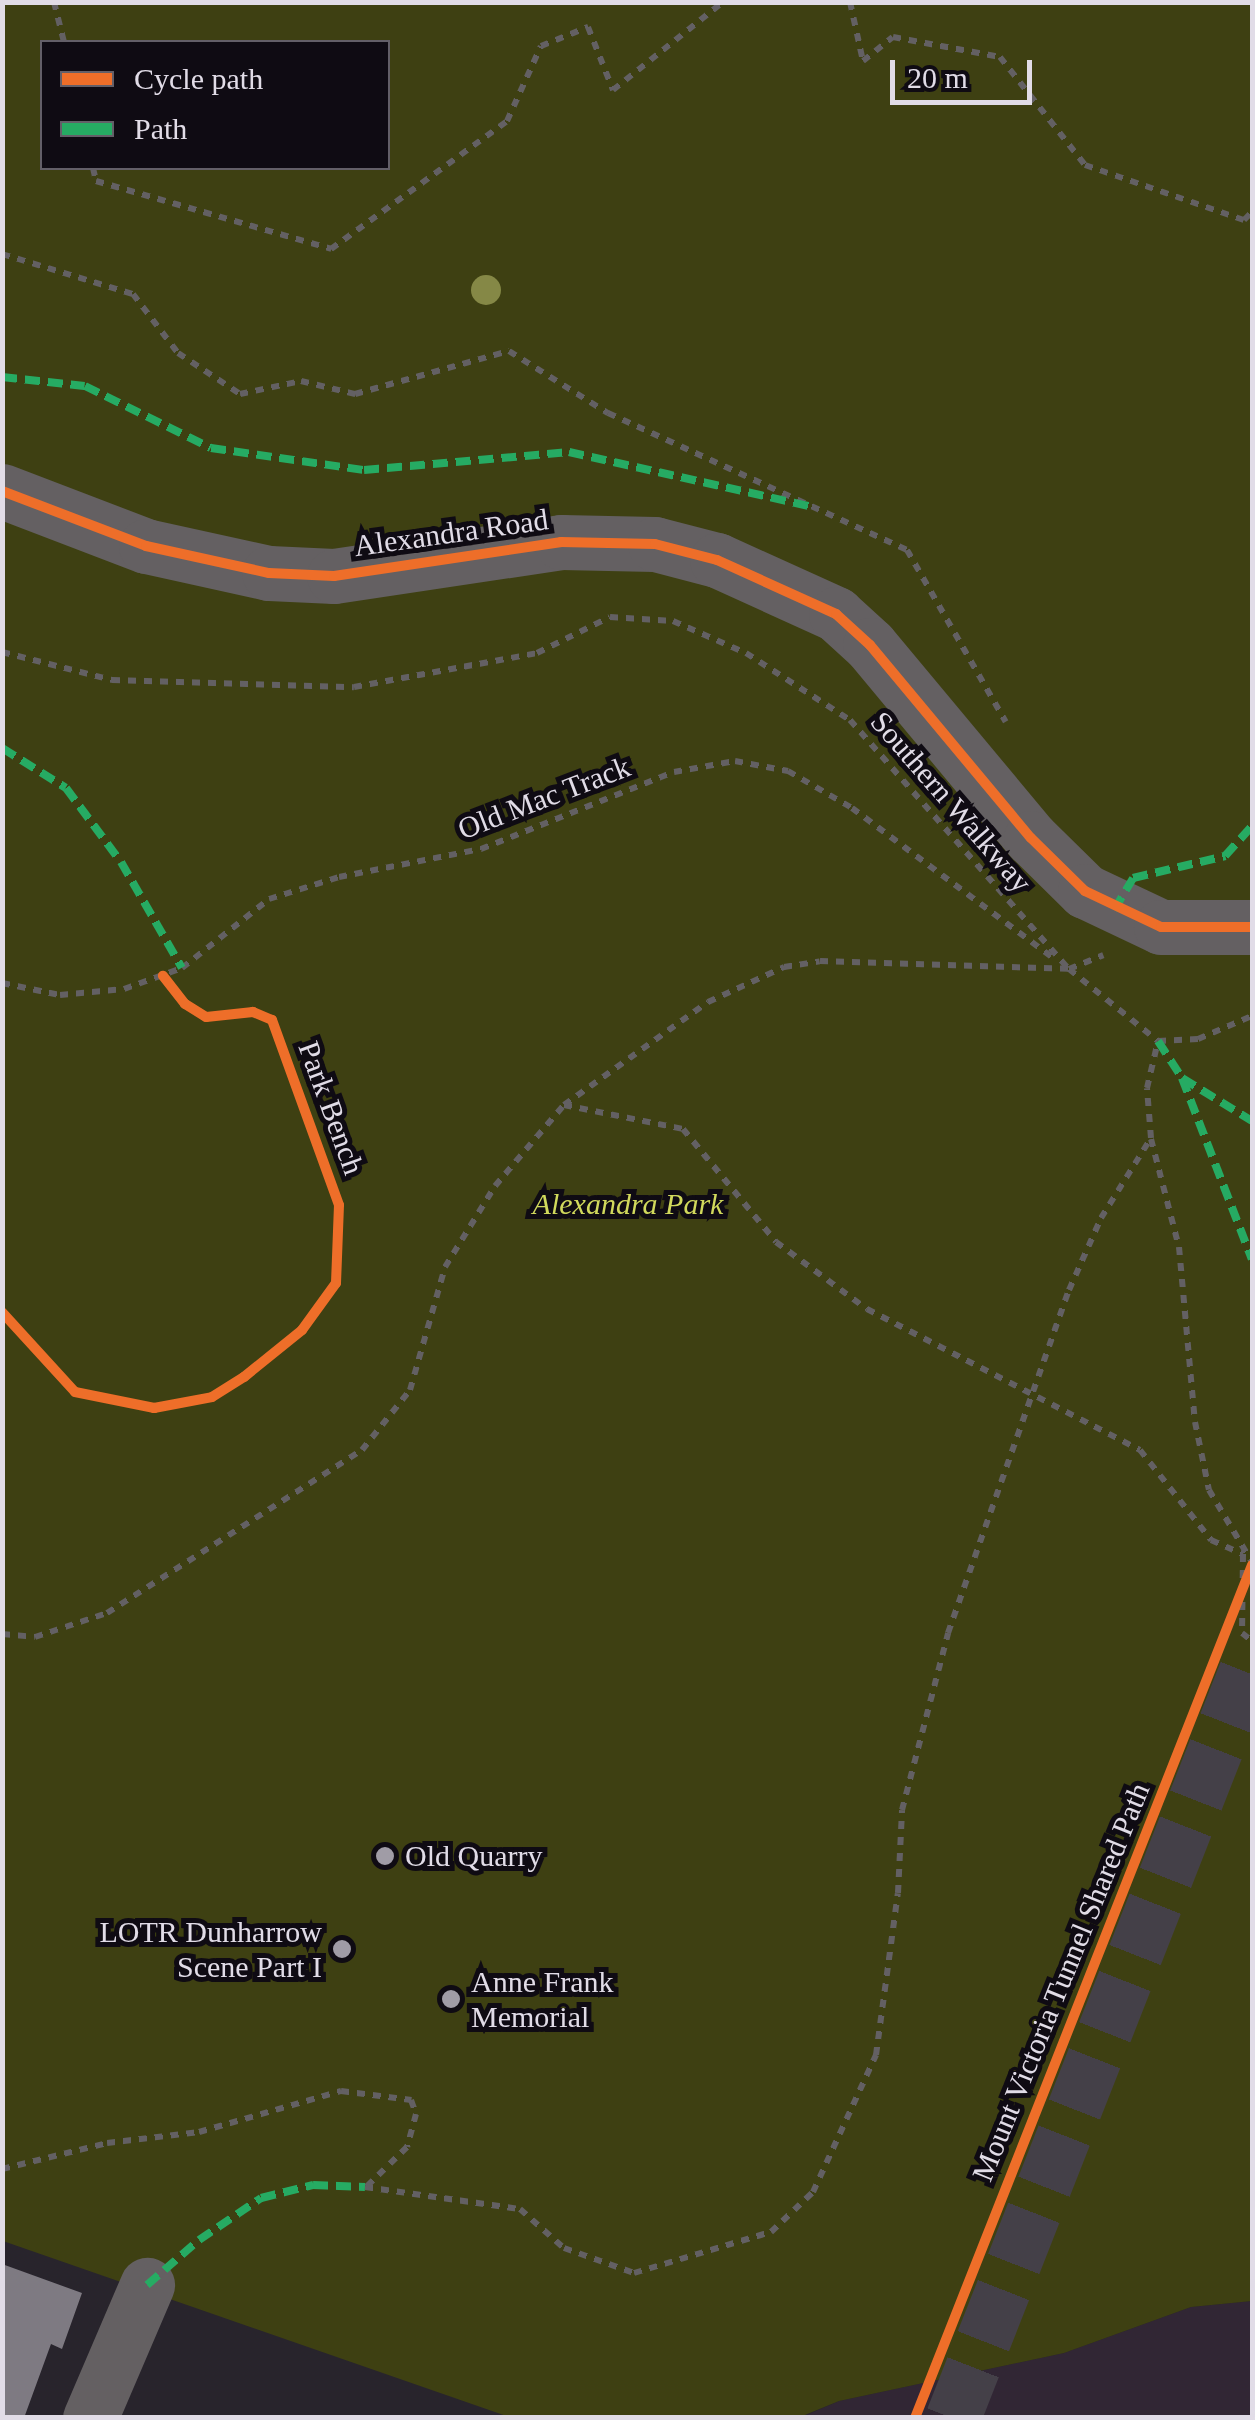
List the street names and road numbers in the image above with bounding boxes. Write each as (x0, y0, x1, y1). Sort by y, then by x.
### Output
street label: Alexandra Road (352, 502, 550, 564)
street label: Southern Walkway (863, 704, 1039, 900)
street label: Old Mac Track (453, 749, 635, 847)
street label: Park Bench (290, 1036, 372, 1180)
street label: Mount Victoria Tunnel Shared Path (964, 1777, 1158, 2187)

